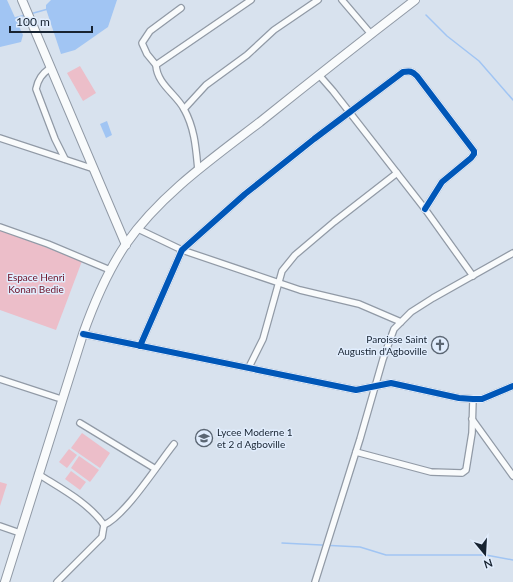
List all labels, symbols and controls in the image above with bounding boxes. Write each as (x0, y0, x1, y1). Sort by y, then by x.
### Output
scale bar (10, 8, 92, 34)
text: 100 m (16, 14, 50, 29)
park label: Espace Henri Konan Bedie (7, 271, 65, 295)
place label: Paroisse Saint Augustin d'Agboville (338, 333, 427, 357)
church icon: Paroisse Saint Augustin d'Agboville (430, 335, 450, 355)
place label: Lycee Moderne 1 et 2 d Agboville (217, 426, 293, 450)
school or university icon: Lycee Moderne 1 et 2 d Agboville (194, 428, 214, 448)
north arrow (465, 534, 505, 574)
text: N (482, 556, 494, 571)

